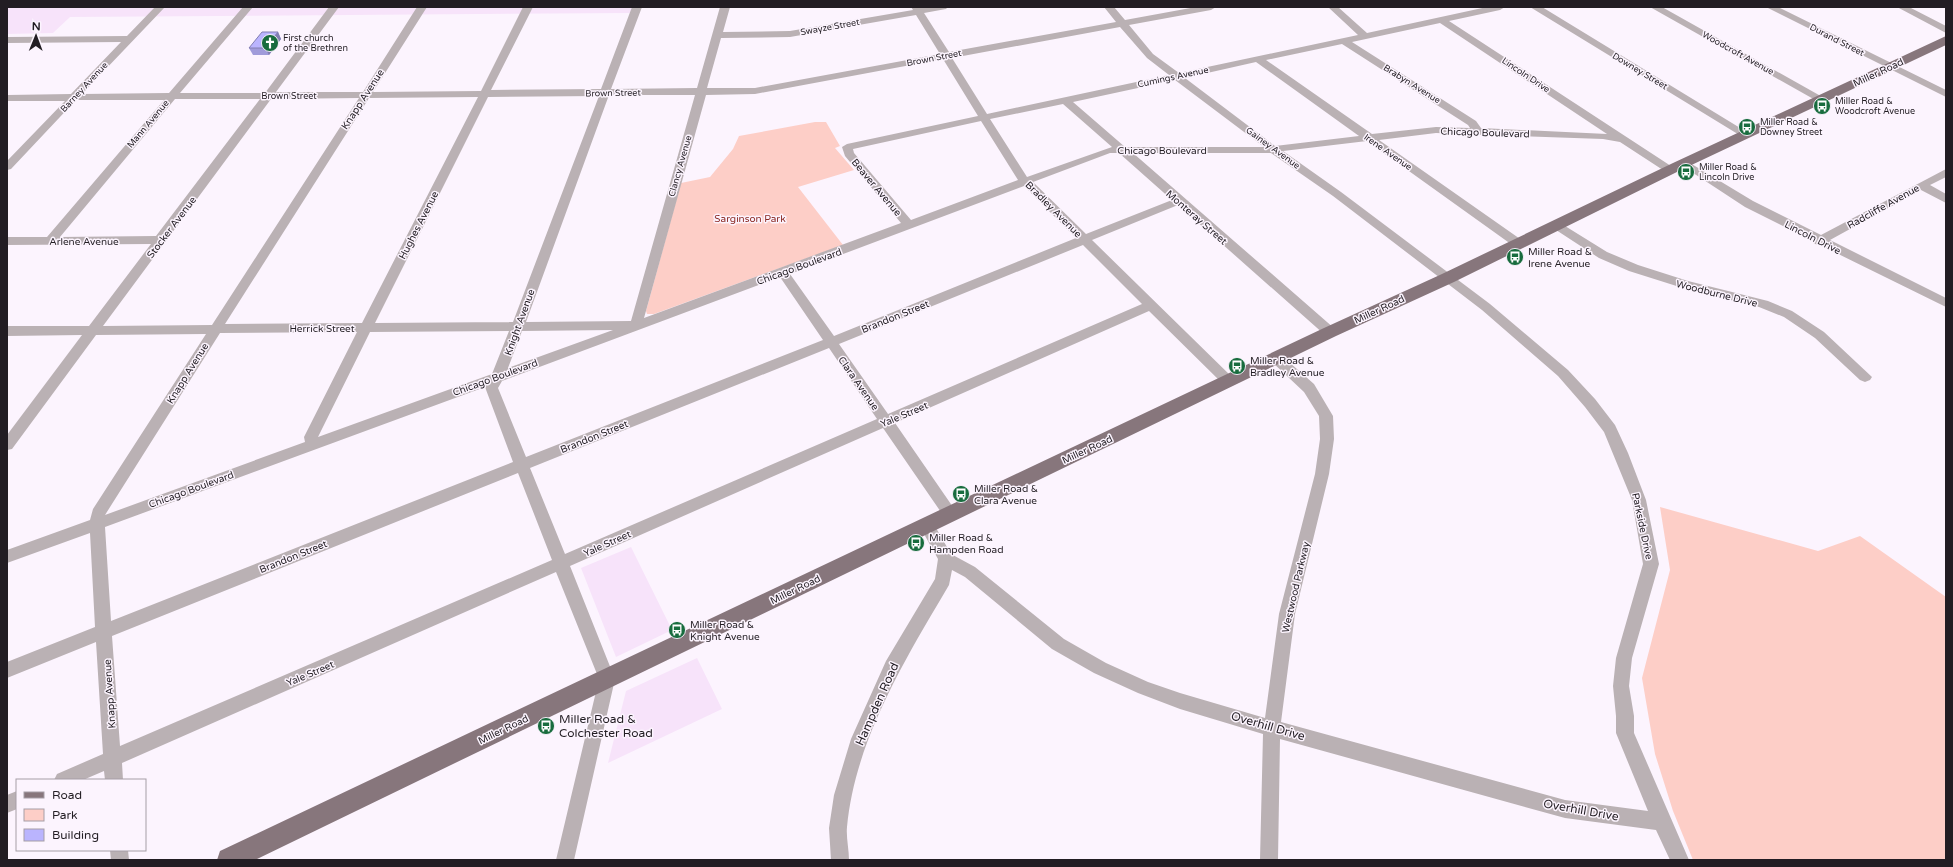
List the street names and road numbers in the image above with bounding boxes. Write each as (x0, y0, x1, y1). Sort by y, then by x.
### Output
street label: Swayze Street (800, 17, 861, 38)
street label: Durand Street (1808, 22, 1866, 59)
street label: Woodcroft Avenue (1700, 29, 1775, 78)
street label: Brown Street (906, 48, 963, 69)
street label: Downey Street (1610, 51, 1670, 93)
street label: Lincoln Drive (1500, 55, 1552, 95)
street label: Miller Road (1851, 56, 1906, 90)
street label: Barney Avenue (58, 60, 110, 115)
street label: Brabyn Avenue (1381, 62, 1442, 106)
street label: Cumings Avenue (1137, 65, 1210, 90)
street label: Knapp Avenue (339, 67, 387, 132)
street label: Brown Street (585, 88, 641, 99)
street label: Brown Street (261, 91, 317, 102)
street label: Mann Avenue (125, 98, 172, 151)
street label: Gainey Avenue (1244, 125, 1302, 172)
street label: Chicago Boulevard (1440, 125, 1530, 141)
street label: Irene Avenue (1362, 132, 1414, 173)
street label: Clancy Avenue (666, 134, 694, 198)
street label: Chicago Boulevard (1117, 145, 1207, 157)
street label: Beaver Avenue (849, 157, 904, 219)
street label: Bradley Avenue (1023, 179, 1084, 241)
street label: Radcliffe Avenue (1845, 182, 1922, 232)
street label: Monteray Street (1163, 188, 1229, 248)
street label: Hughes Avenue (397, 189, 441, 261)
street label: Stocker Avenue (145, 194, 199, 261)
street label: Lincoln Drive (1782, 219, 1843, 257)
street label: Arlene Avenue (49, 236, 119, 248)
street label: Chicago Boulevard (755, 246, 843, 288)
street label: Woodburne Drive (1675, 278, 1759, 310)
street label: Knight Avenue (502, 287, 538, 357)
street label: Miller Road (1352, 293, 1407, 327)
street label: Brandon Street (860, 298, 931, 336)
street label: Herrick Street (289, 323, 355, 335)
street label: Knapp Avenue (164, 341, 212, 406)
street label: Clara Avenue (835, 354, 881, 413)
street label: Chicago Boulevard (451, 357, 539, 399)
street label: Yale Street (879, 399, 930, 430)
street label: Brandon Street (559, 418, 630, 456)
street label: Miller Road (1060, 433, 1115, 467)
street label: Chicago Boulevard (147, 469, 235, 511)
street label: Parkside Drive (1629, 492, 1655, 561)
street label: Yale Street (582, 528, 633, 560)
street label: Brandon Street (258, 538, 329, 576)
street label: Westwood Parkway (1280, 540, 1312, 634)
street label: Miller Road (768, 573, 822, 607)
street label: Yale Street (285, 658, 336, 689)
street label: Knapp Avenue (102, 659, 118, 729)
street label: Hampden Road (852, 660, 902, 748)
street label: Overhill Drive (1229, 709, 1307, 743)
street label: Miller Road (476, 713, 530, 747)
street label: Overhill Drive (1542, 796, 1620, 824)

